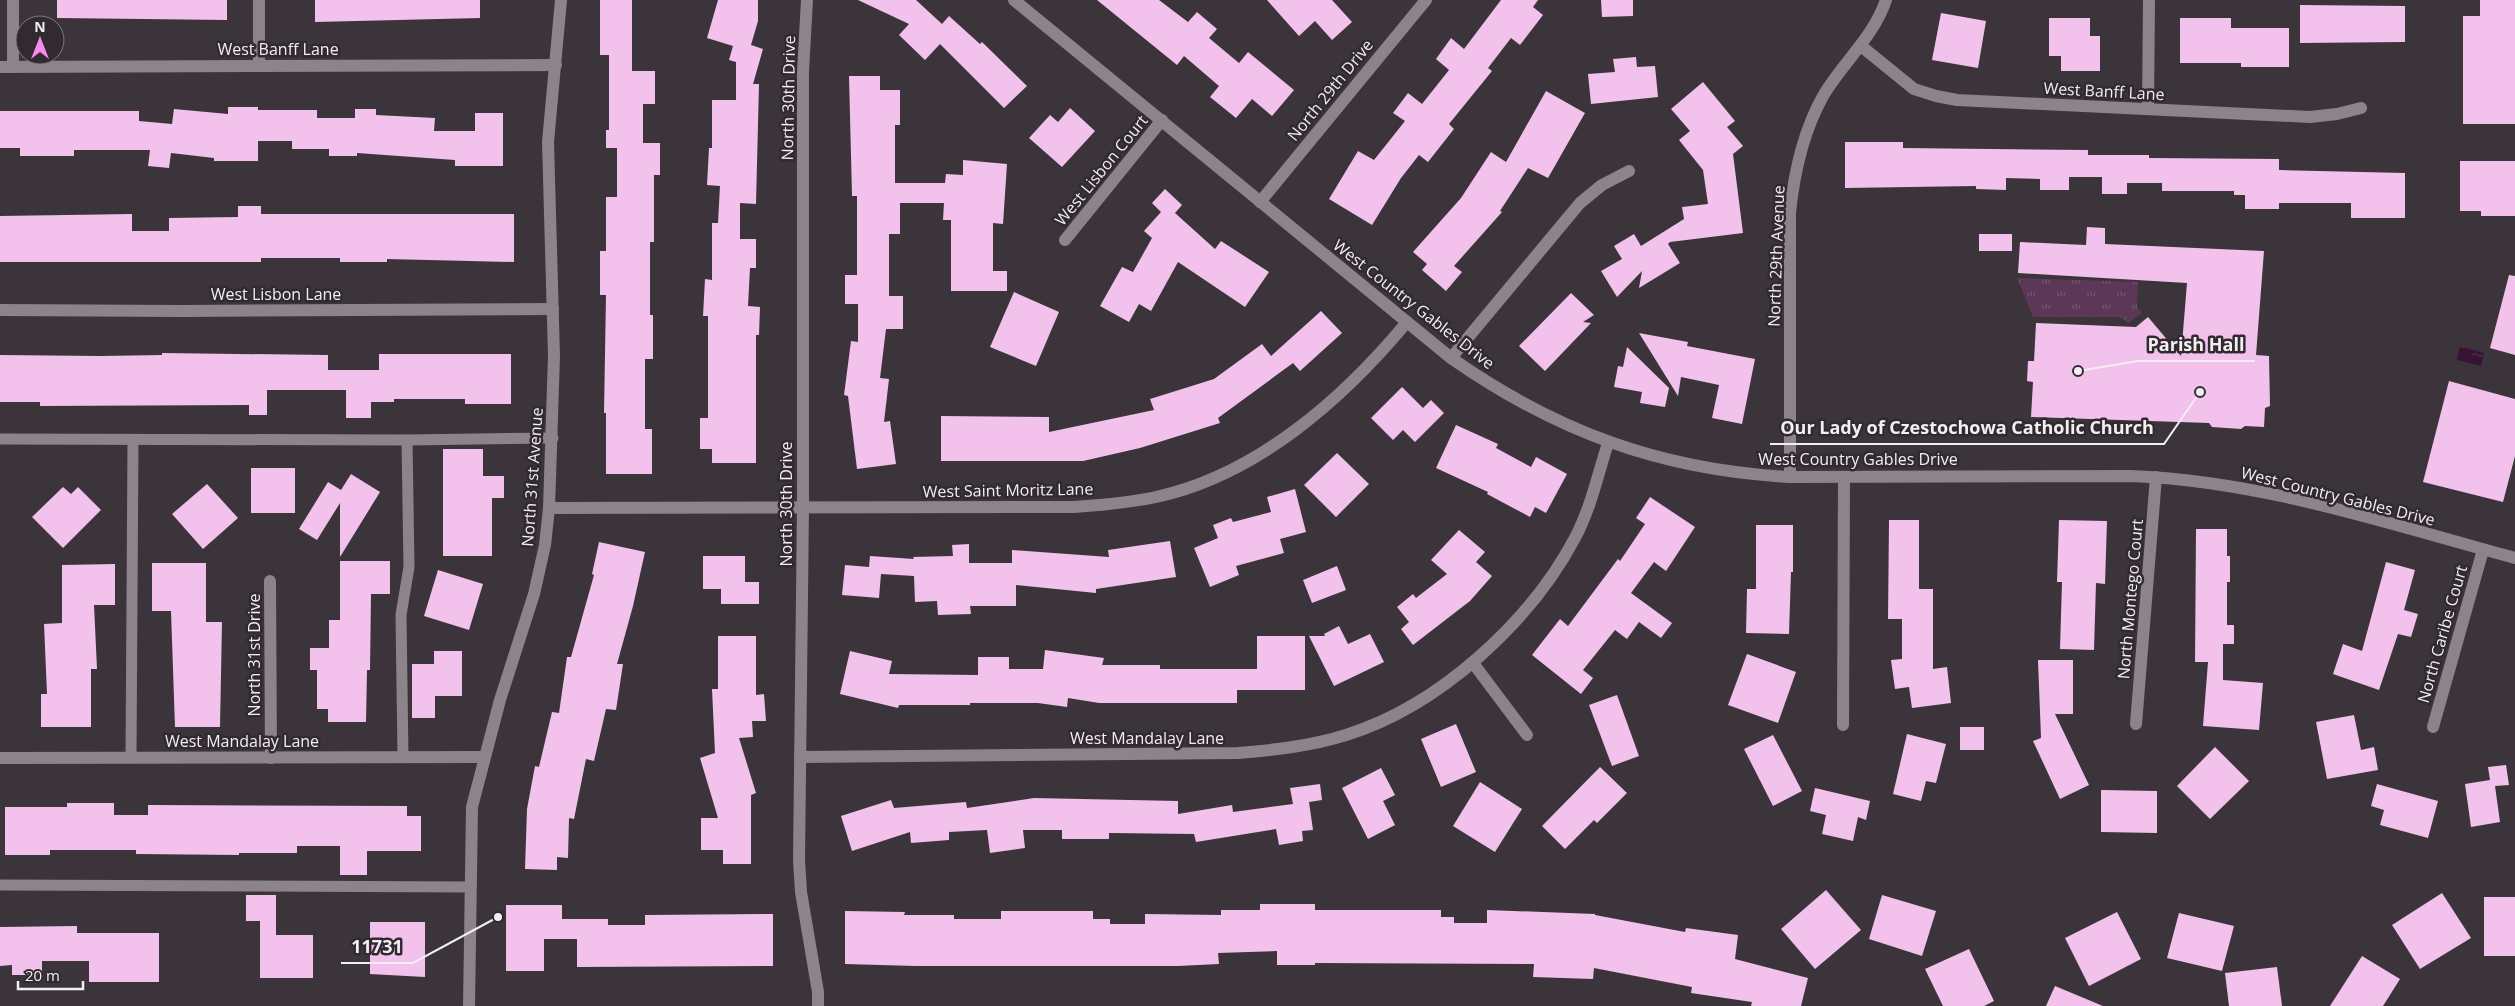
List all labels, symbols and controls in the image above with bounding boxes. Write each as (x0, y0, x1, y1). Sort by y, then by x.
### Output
north arrow (15, 15, 65, 65)
text: N (34, 17, 46, 36)
street label: North 29th Drive (1282, 34, 1378, 146)
street label: North 30th Drive (776, 35, 800, 161)
street label: West Banff Lane (217, 38, 339, 60)
street label: West Banff Lane (2043, 77, 2165, 105)
street label: West Lisbon Court (1050, 110, 1153, 230)
street label: North 29th Avenue (1763, 185, 1789, 327)
street label: West Country Gables Drive (1329, 234, 1499, 374)
street label: West Lisbon Lane (211, 283, 341, 305)
callout: Parish Hall (2138, 328, 2255, 361)
text: Parish Hall (2148, 332, 2244, 356)
street label: North 31st Avenue (516, 407, 548, 547)
callout: Our Lady of Czestochowa Catholic Church (1770, 411, 2164, 444)
text: Our Lady of Czestochowa Catholic Church (1780, 415, 2154, 439)
street label: North 30th Drive (775, 441, 797, 567)
street label: West Country Gables Drive (1758, 448, 1958, 470)
street label: West Country Gables Drive (2239, 461, 2437, 531)
street label: West Saint Moritz Lane (923, 478, 1093, 502)
street label: North Montego Court (2112, 518, 2148, 680)
street label: North Caribe Court (2412, 562, 2472, 705)
street label: North 31st Drive (243, 594, 265, 716)
street label: West Mandalay Lane (1070, 727, 1224, 749)
street label: West Mandalay Lane (165, 730, 319, 752)
callout: 11731 (341, 930, 413, 963)
text: 11731 (351, 934, 403, 958)
scale bar (18, 958, 82, 990)
text: 20 m (25, 965, 60, 985)

